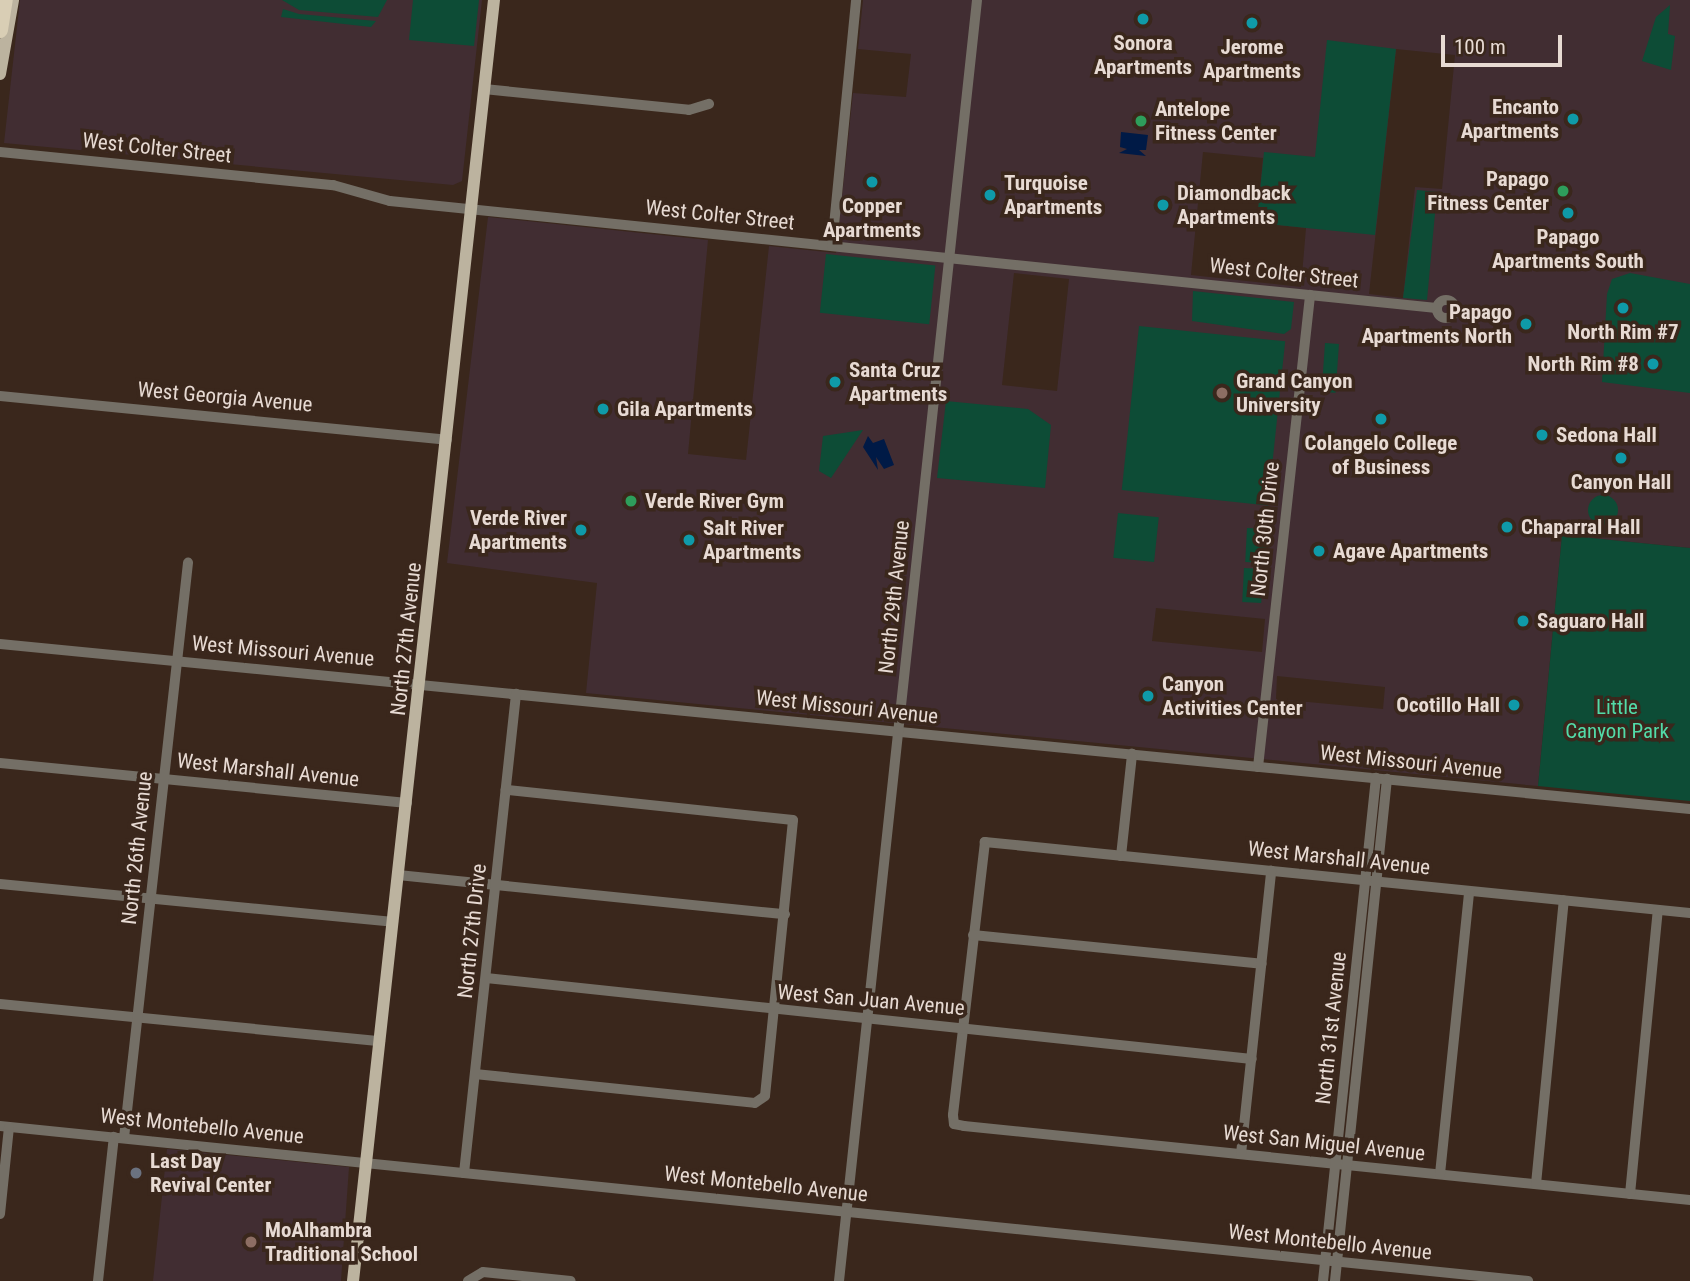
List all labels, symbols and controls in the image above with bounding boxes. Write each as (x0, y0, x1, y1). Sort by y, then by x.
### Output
marker: Sonora Apartments (1135, 11, 1151, 27)
marker: Jerome Apartments (1244, 15, 1260, 31)
scale bar (1445, 21, 1566, 65)
place label: Sonora Apartments (1094, 30, 1192, 80)
place label: Jerome Apartments (1203, 34, 1301, 84)
text: 100 m (1454, 35, 1506, 59)
place label: Encanto Apartments (1461, 94, 1559, 144)
place label: Antelope Fitness Center (1155, 96, 1277, 146)
marker: Encanto Apartments (1565, 111, 1581, 127)
marker: Antelope Fitness Center (1133, 113, 1149, 129)
street label: West Colter Street (81, 128, 233, 168)
place label: Papago Fitness Center (1427, 166, 1549, 216)
place label: Turquoise Apartments (1004, 170, 1102, 220)
marker: Copper Apartments (864, 174, 880, 190)
place label: Diamondback Apartments (1177, 180, 1291, 230)
marker: Papago Fitness Center (1555, 183, 1571, 199)
marker: Turquoise Apartments (982, 187, 998, 203)
place label: Copper Apartments (823, 193, 921, 243)
street label: West Colter Street (644, 195, 796, 235)
marker: Diamondback Apartments (1155, 197, 1171, 213)
marker: Papago Apartments South (1560, 205, 1576, 221)
place label: Papago Apartments South (1492, 224, 1644, 274)
street label: West Colter Street (1208, 253, 1360, 293)
place label: Papago Apartments North (1361, 299, 1512, 349)
marker: North Rim #7 (1615, 300, 1631, 316)
marker: Papago Apartments North (1518, 316, 1534, 332)
place label: North Rim #7 (1567, 319, 1679, 345)
place label: North Rim #8 (1528, 351, 1639, 377)
marker: North Rim #8 (1645, 356, 1661, 372)
place label: Santa Cruz Apartments (849, 357, 947, 407)
place label: Grand Canyon University (1236, 368, 1353, 418)
marker: Santa Cruz Apartments (827, 374, 843, 390)
street label: West Georgia Avenue (136, 377, 314, 417)
marker: Grand Canyon University (1214, 385, 1230, 401)
place label: Gila Apartments (617, 396, 753, 422)
marker: Gila Apartments (595, 401, 611, 417)
marker: Colangelo College of Business (1373, 411, 1389, 427)
place label: Sedona Hall (1556, 422, 1657, 448)
marker: Sedona Hall (1534, 427, 1550, 443)
place label: Colangelo College of Business (1305, 430, 1457, 480)
marker: Canyon Hall (1613, 450, 1629, 466)
street label: North 30th Drive (1245, 460, 1285, 598)
place label: Canyon Hall (1571, 469, 1671, 495)
place label: Verde River Gym (645, 488, 784, 514)
marker: Verde River Gym (623, 493, 639, 509)
place label: Verde River Apartments (469, 505, 567, 555)
place label: Chaparral Hall (1521, 514, 1640, 540)
place label: Salt River Apartments (703, 515, 801, 565)
street label: North 29th Avenue (873, 519, 915, 675)
marker: Chaparral Hall (1499, 519, 1515, 535)
marker: Verde River Apartments (573, 522, 589, 538)
marker: Salt River Apartments (681, 532, 697, 548)
place label: Agave Apartments (1333, 538, 1488, 564)
marker: Agave Apartments (1311, 543, 1327, 559)
street label: North 27th Avenue (385, 561, 427, 717)
place label: Saguaro Hall (1537, 608, 1644, 634)
marker: Saguaro Hall (1515, 613, 1531, 629)
street label: West Missouri Avenue (191, 630, 375, 672)
place label: Canyon Activities Center (1162, 671, 1303, 721)
street label: West Missouri Avenue (755, 685, 939, 729)
marker: Canyon Activities Center (1140, 688, 1156, 704)
place label: Ocotillo Hall (1396, 692, 1500, 718)
park label: Little Canyon Park (1565, 694, 1669, 744)
marker: Ocotillo Hall (1506, 697, 1522, 713)
street label: West Missouri Avenue (1319, 740, 1503, 784)
street label: West Marshall Avenue (176, 748, 360, 792)
street label: North 26th Avenue (116, 770, 158, 926)
street label: West Marshall Avenue (1247, 836, 1431, 880)
street label: North 27th Drive (452, 862, 492, 1000)
street label: North 31st Avenue (1310, 950, 1352, 1106)
street label: West San Juan Avenue (776, 979, 966, 1021)
street label: West Montebello Avenue (99, 1103, 305, 1149)
street label: West San Miguel Avenue (1222, 1120, 1426, 1166)
place label: Last Day Revival Center (150, 1148, 271, 1198)
street label: West Montebello Avenue (663, 1161, 869, 1207)
marker: Last Day Revival Center (128, 1165, 144, 1181)
place label: MoAlhambra Traditional School (265, 1217, 418, 1267)
street label: West Montebello Avenue (1227, 1219, 1433, 1265)
marker: MoAlhambra Traditional School (243, 1234, 259, 1250)

